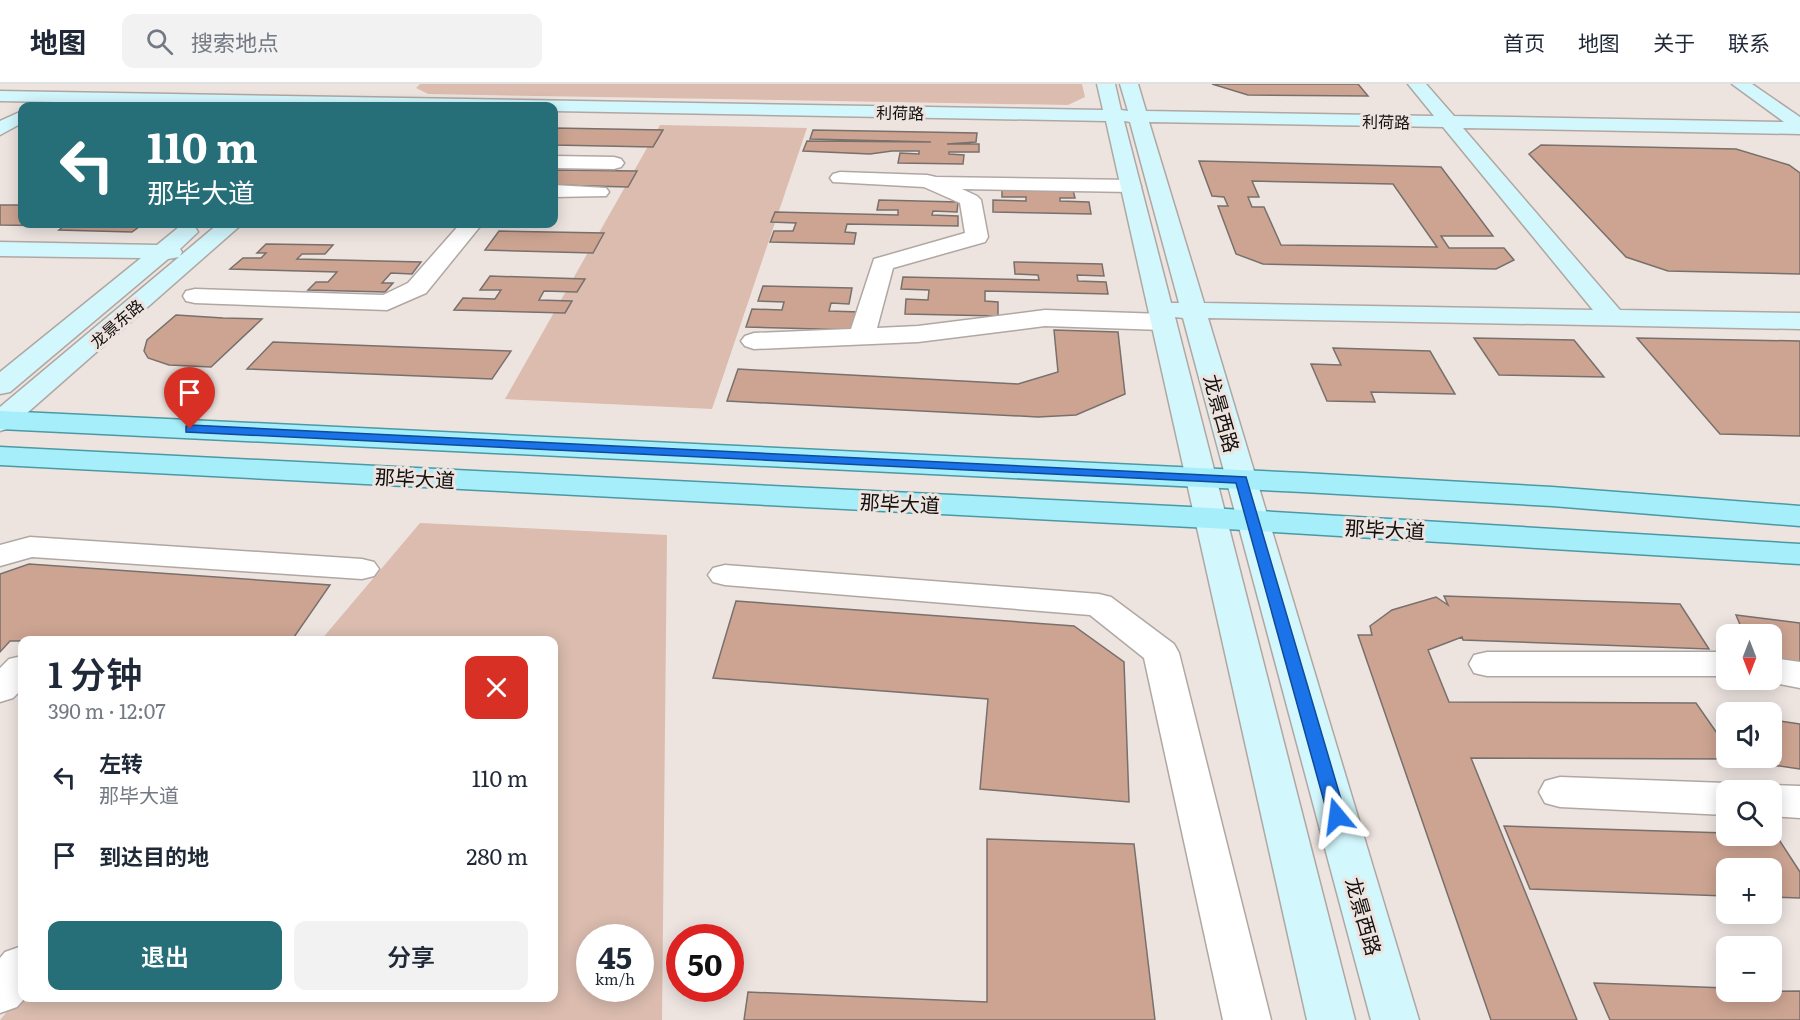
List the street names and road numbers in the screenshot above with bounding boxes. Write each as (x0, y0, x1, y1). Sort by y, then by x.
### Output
street label: 利荷路 (876, 100, 924, 124)
street label: 利荷路 (1362, 109, 1410, 133)
street label: 龙景东路 (84, 293, 148, 353)
street label: 龙景西路 (1198, 370, 1248, 456)
street label: 那毕大道 (374, 460, 456, 494)
street label: 那毕大道 (859, 485, 941, 519)
street label: 那毕大道 (1344, 511, 1426, 545)
street label: 龙景西路 (1340, 873, 1390, 959)

